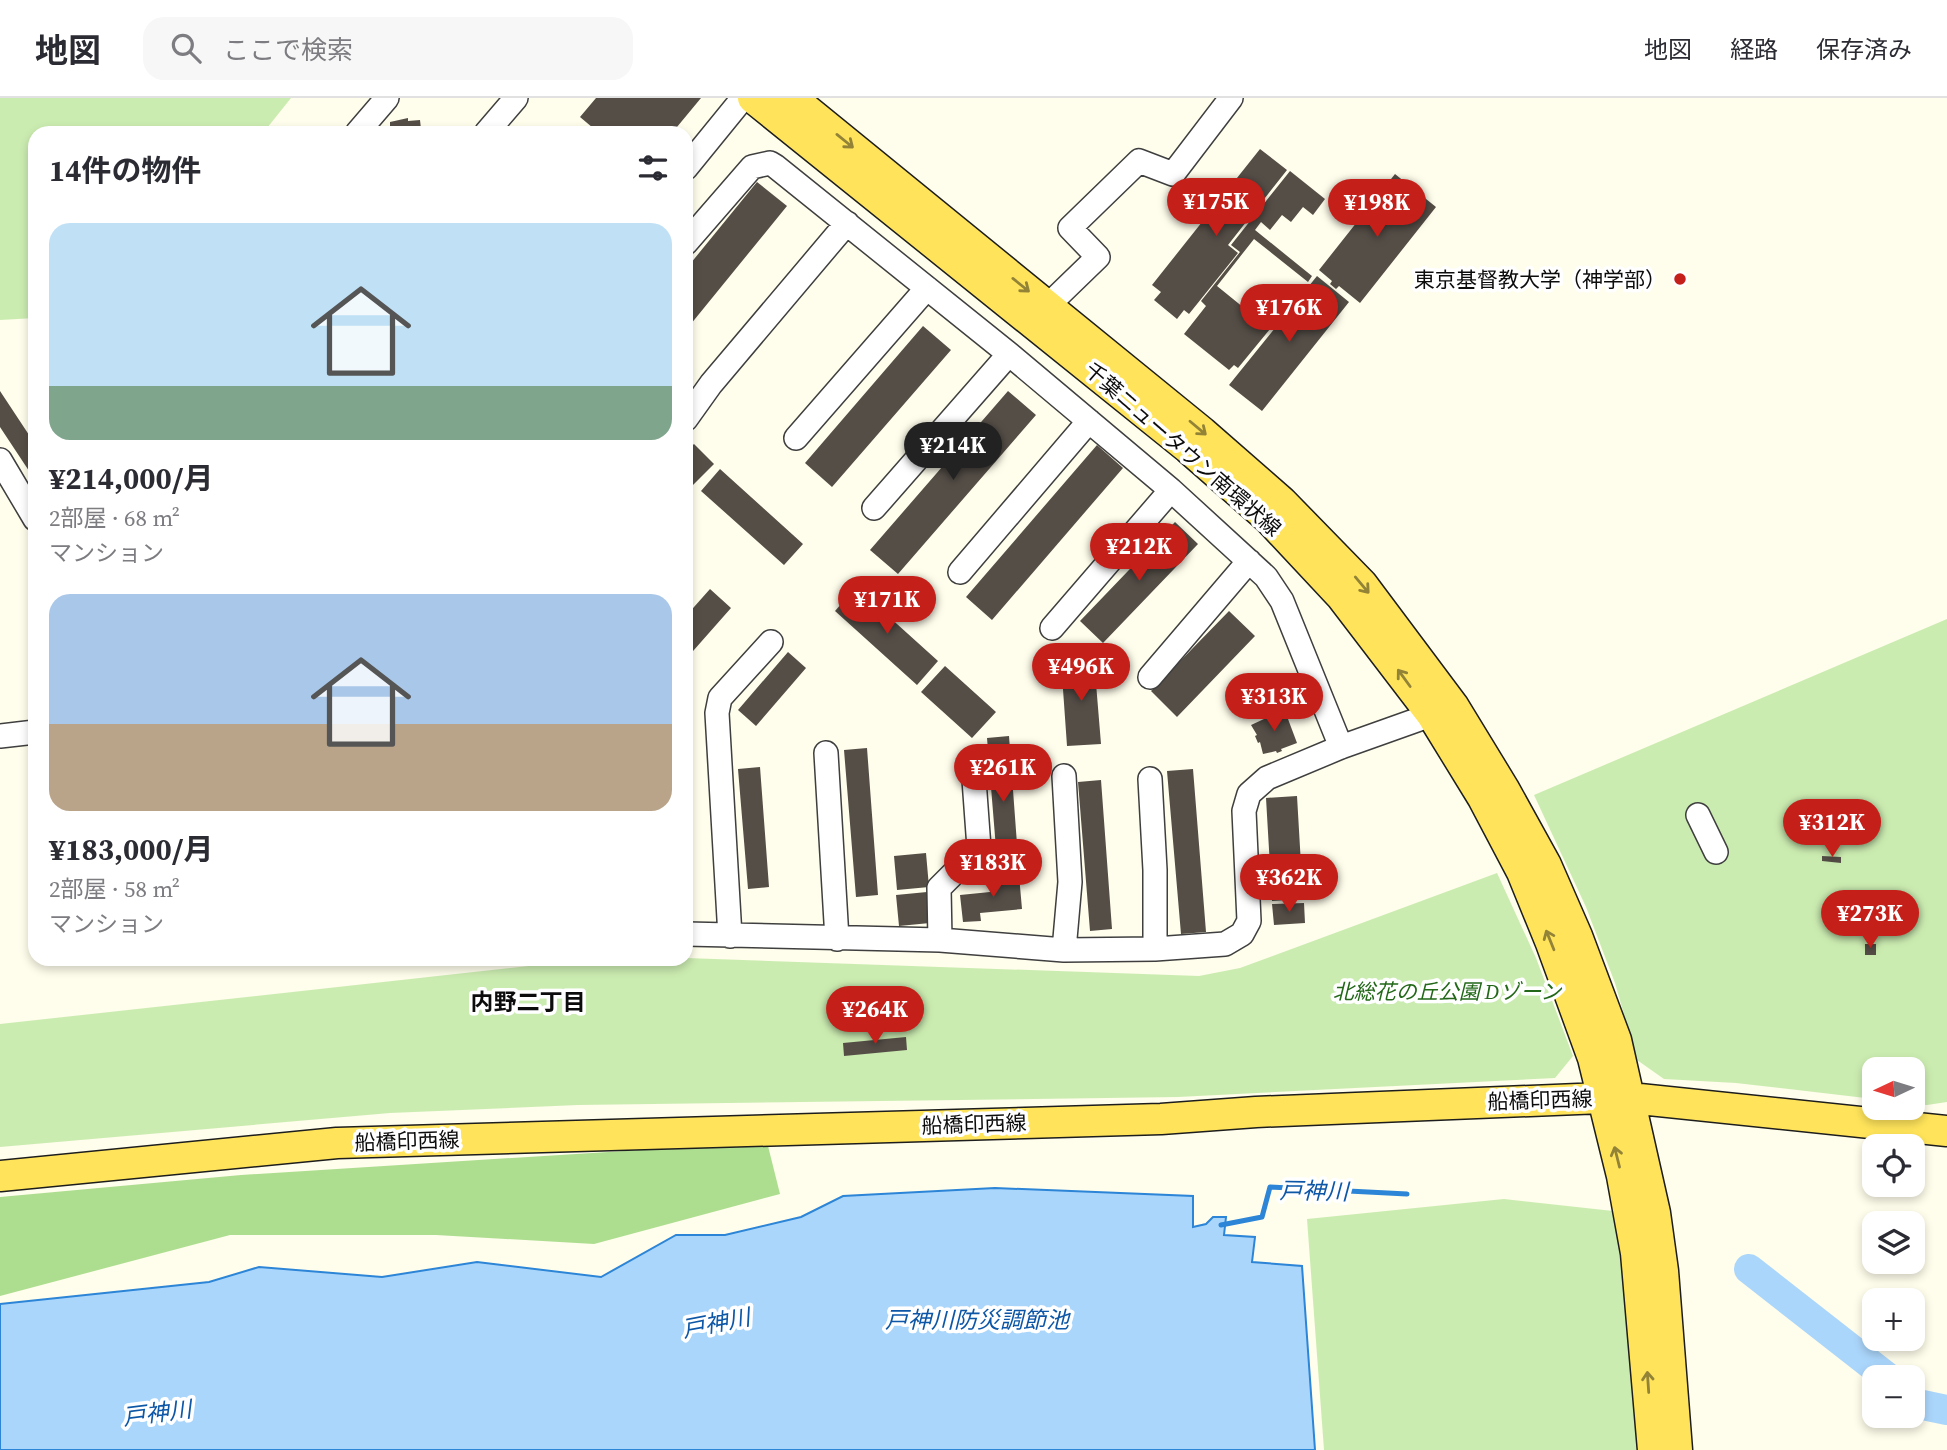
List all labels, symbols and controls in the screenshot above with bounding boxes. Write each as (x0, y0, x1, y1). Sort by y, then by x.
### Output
search box (143, 17, 633, 80)
text: 地図 (35, 28, 101, 73)
icon: search (167, 29, 205, 67)
text: ここで検索 (223, 32, 353, 68)
text: 地図 (1644, 33, 1692, 66)
text: 経路 (1730, 33, 1778, 66)
text: 保存済み (1816, 33, 1912, 66)
one-way arrow (835, 133, 853, 149)
icon: filters (634, 149, 672, 187)
text: 14件の物件 (49, 150, 202, 191)
pin: ¥175K (1167, 178, 1265, 238)
pin: ¥198K (1328, 180, 1426, 239)
text: ¥175K (1183, 185, 1249, 217)
text: ¥198K (1344, 186, 1410, 218)
place label: 東京基督教大学（神学部） (1414, 265, 1666, 294)
icon: home (298, 268, 424, 394)
marker: 東京基督教大学（神学部） (1672, 271, 1688, 287)
one-way arrow (1012, 277, 1030, 292)
pin: ¥176K (1240, 285, 1338, 344)
text: ¥176K (1256, 291, 1322, 323)
street label: 千葉ニュータウン南環状線 (1078, 355, 1288, 543)
one-way arrow (1188, 420, 1206, 436)
pin: ¥214K (904, 422, 1002, 482)
text: ¥214K (920, 429, 986, 461)
text: ¥214,000/月 (49, 458, 213, 499)
text: 2部屋 · 68 m² (49, 502, 180, 534)
pin: ¥212K (1090, 524, 1188, 583)
text: ¥212K (1106, 530, 1172, 562)
text: マンション (49, 537, 164, 569)
pin: ¥171K (838, 576, 936, 636)
one-way arrow (1354, 576, 1370, 594)
text: ¥171K (854, 583, 920, 615)
icon: home (298, 639, 424, 765)
pin: ¥496K (1032, 644, 1130, 703)
text: ¥496K (1048, 650, 1114, 682)
one-way arrow (1397, 669, 1412, 687)
pin: ¥313K (1225, 674, 1323, 733)
text: ¥313K (1241, 680, 1307, 712)
pin: ¥261K (954, 744, 1052, 804)
text: ¥261K (970, 751, 1036, 783)
pin: ¥312K (1783, 800, 1881, 859)
text: ¥312K (1799, 806, 1865, 838)
text: ¥183,000/月 (49, 829, 213, 870)
pin: ¥183K (944, 840, 1042, 899)
text: ¥183K (960, 846, 1026, 878)
pin: ¥362K (1240, 854, 1338, 914)
text: ¥362K (1256, 861, 1322, 893)
text: 2部屋 · 58 m² (49, 873, 180, 905)
pin: ¥273K (1821, 890, 1919, 950)
text: ¥273K (1837, 897, 1903, 929)
text: マンション (49, 908, 164, 940)
one-way arrow (1542, 930, 1555, 951)
park label: 北総花の丘公園 Dゾーン (1333, 977, 1562, 1006)
district label: 内野二丁目 (471, 986, 586, 1018)
pin: ¥264K (826, 986, 924, 1046)
text: ¥264K (842, 993, 908, 1025)
north arrow (1862, 1057, 1925, 1120)
map controls (1862, 1057, 1925, 1428)
street label: 船橋印西線 (1487, 1084, 1593, 1116)
street label: 船橋印西線 (921, 1108, 1027, 1140)
street label: 船橋印西線 (354, 1125, 460, 1157)
button: locate (1862, 1134, 1925, 1197)
one-way arrow (1610, 1146, 1623, 1169)
water label: 戸神川 (1279, 1174, 1352, 1208)
button: layers (1862, 1211, 1925, 1274)
button: + (1862, 1288, 1925, 1351)
water label: 戸神川 (679, 1300, 756, 1345)
water label: 戸神川防災調節池 (885, 1304, 1071, 1336)
button: − (1862, 1365, 1925, 1428)
one-way arrow (1641, 1371, 1654, 1394)
water label: 戸神川 (121, 1393, 196, 1433)

